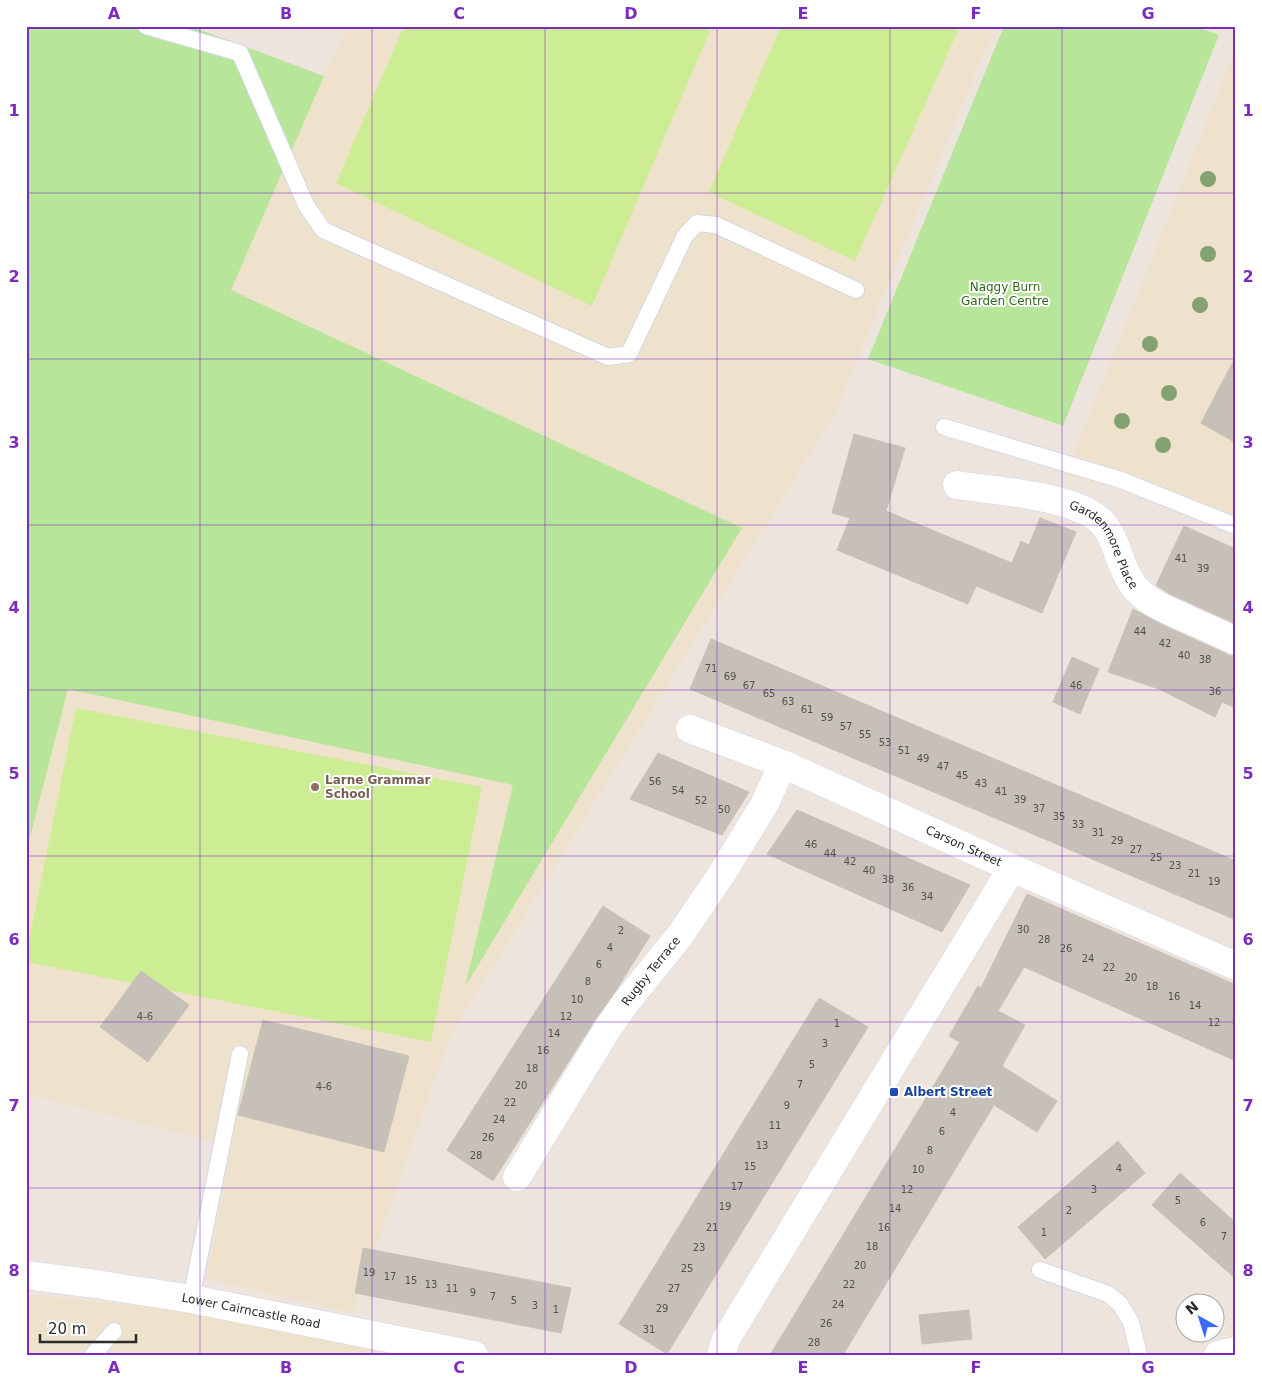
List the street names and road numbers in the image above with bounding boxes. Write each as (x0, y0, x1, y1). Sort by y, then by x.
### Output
street label: Gardenmore Place (1068, 498, 1141, 592)
street label: Carson Street (924, 823, 1004, 870)
street label: Rugby Terrace (619, 933, 683, 1009)
street label: Lower Cairncastle Road (181, 1291, 322, 1331)

